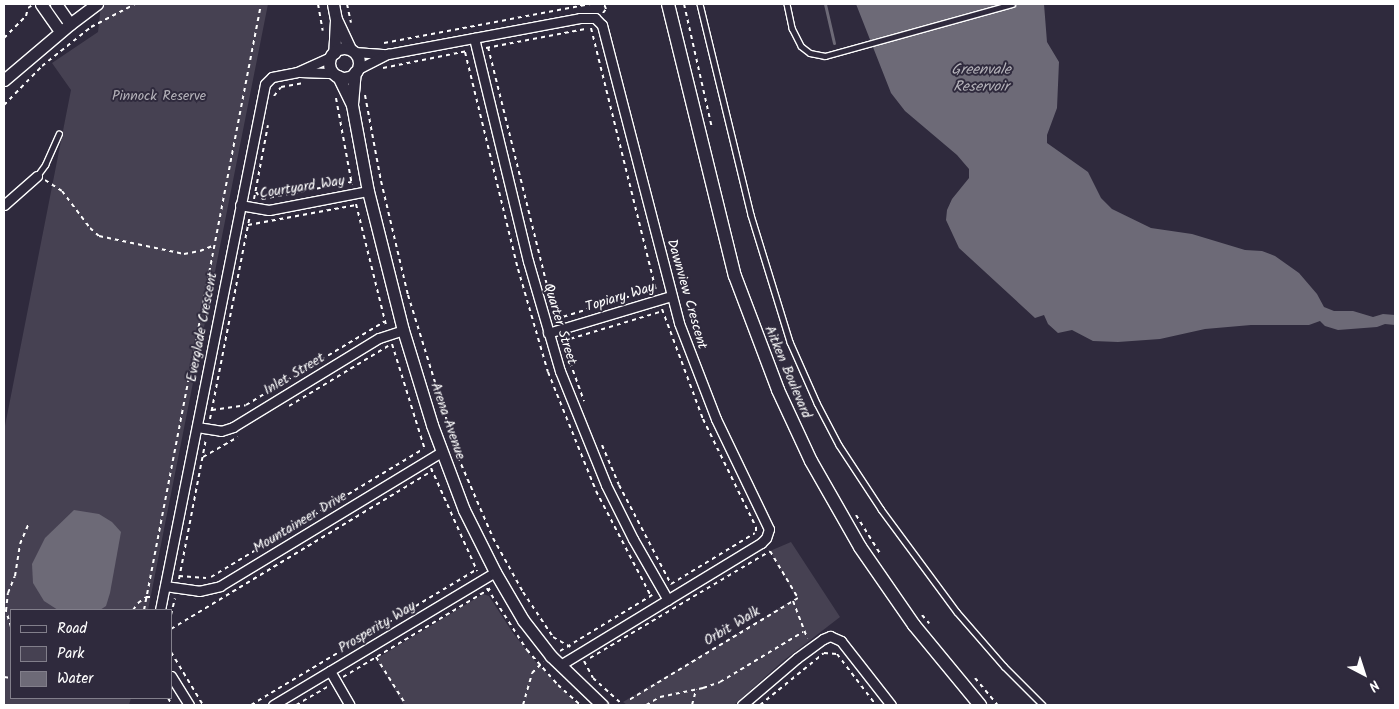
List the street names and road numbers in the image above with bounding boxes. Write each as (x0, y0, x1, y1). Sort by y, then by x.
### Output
street label: Courtyard Way (258, 172, 346, 202)
street label: Dawnview Crescent (663, 237, 711, 351)
street label: Everglade Crescent (183, 271, 221, 383)
street label: Topiary Way (583, 279, 657, 315)
street label: Quarter Street (540, 281, 580, 367)
street label: Aitken Boulevard (761, 323, 815, 421)
street label: Inlet Street (261, 349, 327, 399)
street label: Arena Avenue (427, 380, 469, 462)
street label: Mountaineer Drive (250, 487, 350, 557)
street label: Prosperity Way (335, 597, 419, 657)
street label: Orbit Walk (701, 603, 763, 649)

